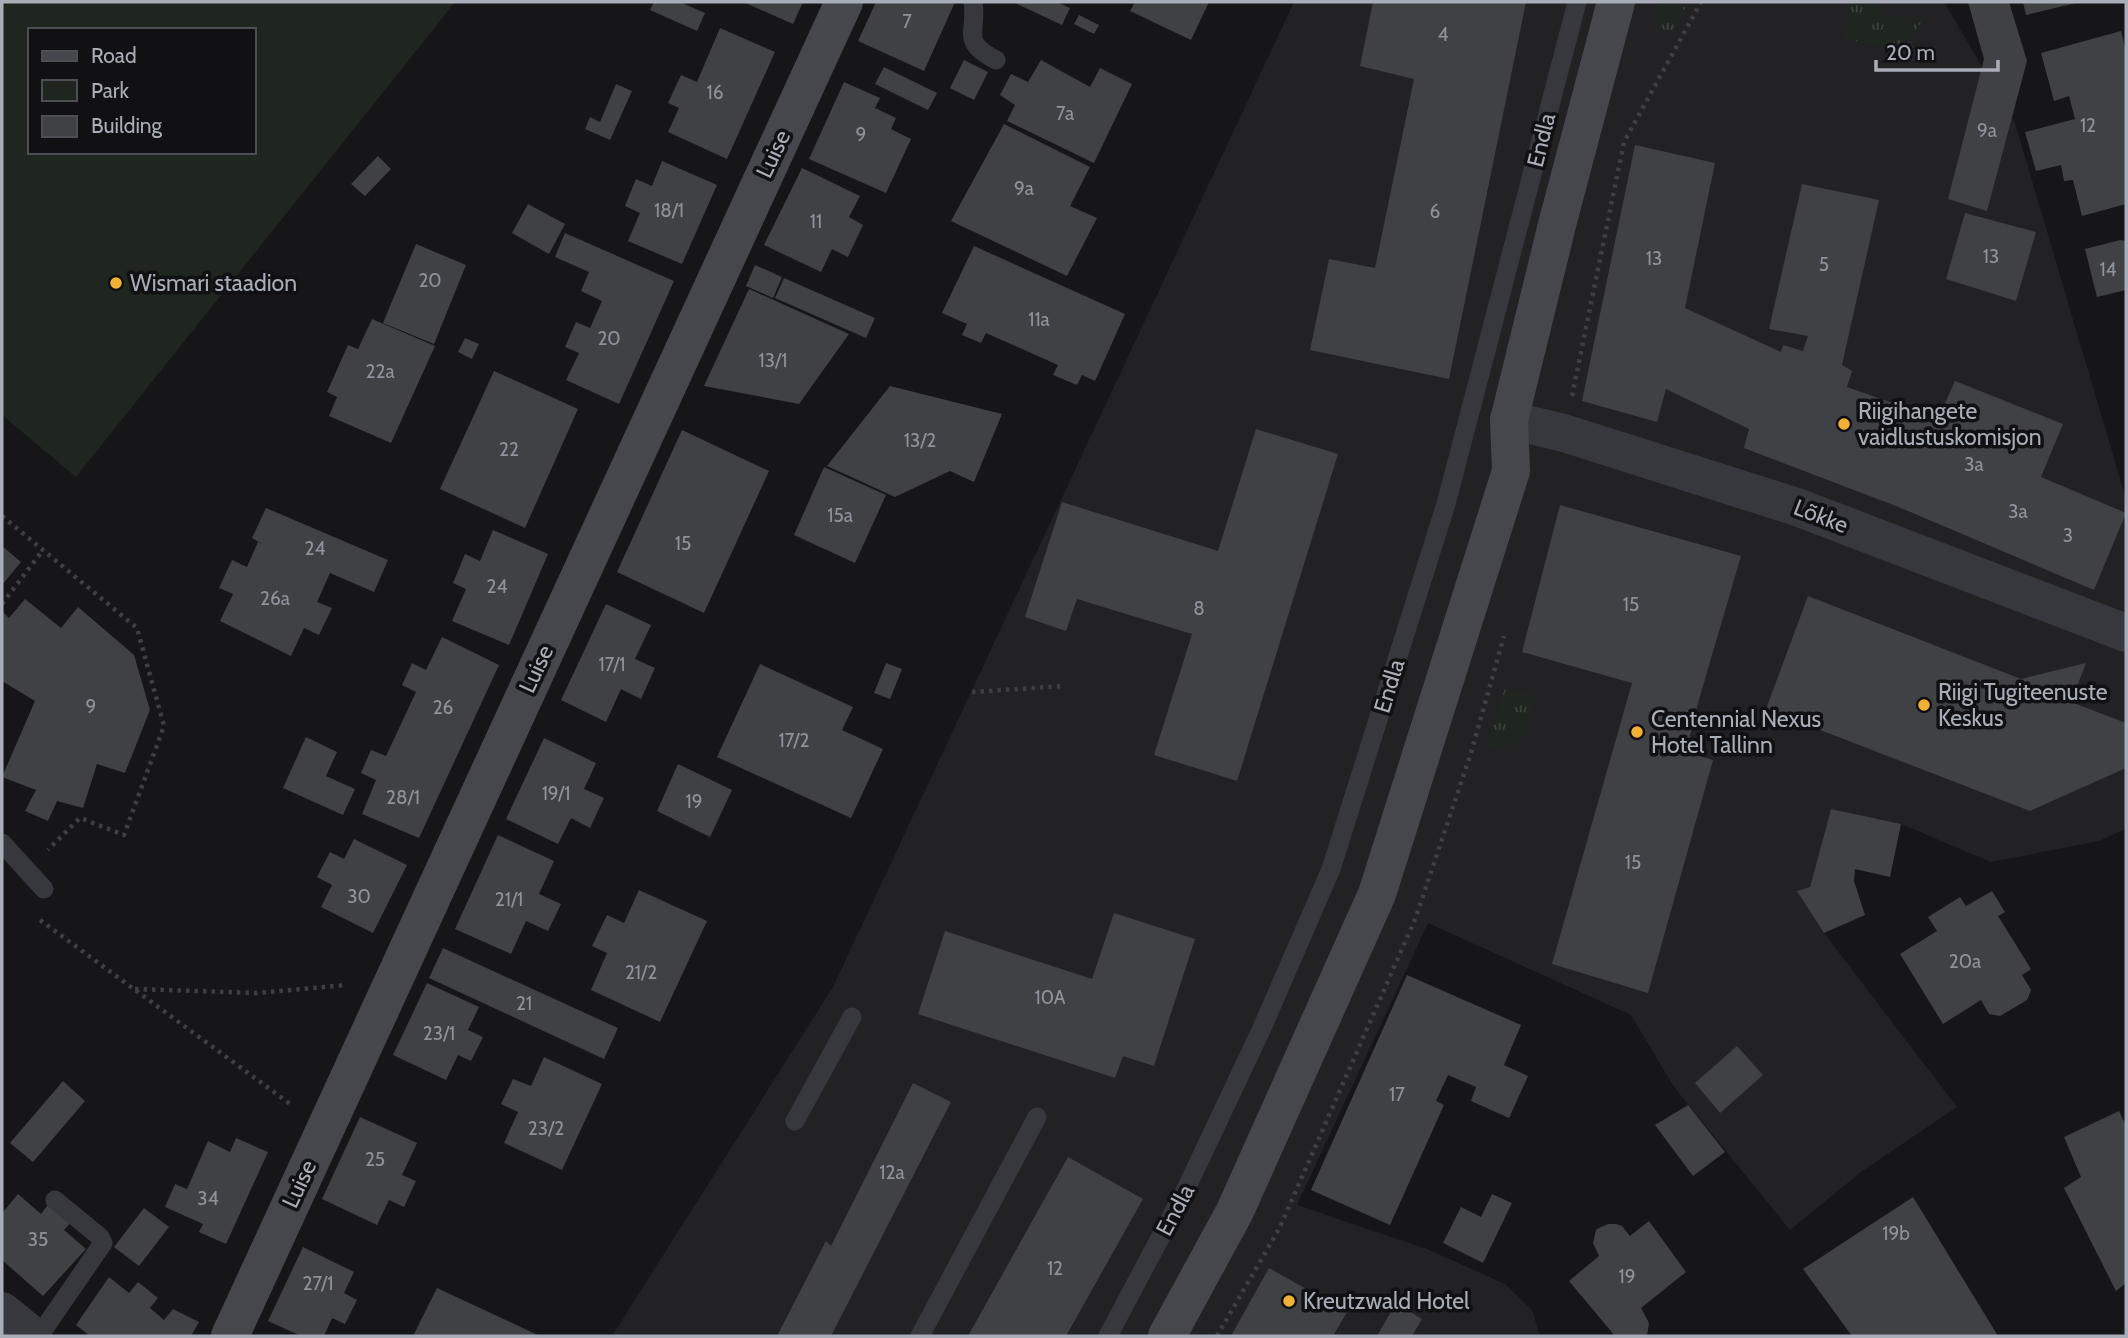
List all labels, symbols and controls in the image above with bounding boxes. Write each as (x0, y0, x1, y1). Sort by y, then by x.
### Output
house number: 7 (902, 10, 912, 33)
house number: 4 (1438, 23, 1449, 46)
legend (28, 28, 256, 154)
scale bar (1876, 28, 1998, 72)
text: 20 m (1886, 40, 1935, 65)
text: Road (91, 43, 137, 68)
text: Park (91, 78, 129, 103)
house number: 16 (707, 81, 724, 104)
house number: 7a (1056, 102, 1074, 125)
street label: Endla (1521, 110, 1561, 170)
text: Building (91, 113, 163, 138)
house number: 12 (2080, 114, 2096, 137)
house number: 9a (1977, 119, 1997, 142)
house number: 9 (856, 123, 866, 146)
street label: Luise (750, 125, 796, 182)
house number: 9a (1014, 177, 1034, 200)
house number: 18/1 (654, 199, 684, 222)
house number: 6 (1430, 200, 1440, 223)
house number: 11 (810, 210, 822, 233)
house number: 13 (1983, 245, 1999, 268)
house number: 13 (1646, 247, 1662, 270)
house number: 5 (1819, 253, 1829, 276)
house number: 14 (2099, 258, 2117, 281)
place label: Wismari staadion (130, 269, 297, 297)
house number: 20 (418, 269, 442, 292)
marker: Wismari staadion (108, 275, 124, 291)
house number: 11a (1028, 308, 1050, 331)
house number: 20 (597, 327, 621, 350)
house number: 13/1 (759, 349, 787, 372)
house number: 22a (365, 360, 395, 383)
place label: Riigihangete vaidlustuskomisjon (1858, 397, 2042, 451)
marker: Riigihangete vaidlustuskomisjon (1836, 416, 1852, 432)
house number: 13/2 (904, 429, 936, 452)
house number: 22 (499, 438, 519, 461)
house number: 3a (1964, 453, 1984, 476)
street label: Lõkke (1790, 493, 1852, 539)
house number: 3a (2008, 500, 2028, 523)
house number: 15a (827, 504, 853, 527)
house number: 3 (2063, 524, 2073, 547)
house number: 15 (675, 532, 691, 555)
house number: 24 (305, 537, 325, 560)
house number: 24 (487, 575, 507, 598)
house number: 26a (260, 587, 290, 610)
house number: 15 (1623, 593, 1639, 616)
house number: 8 (1193, 597, 1205, 620)
street label: Luise (513, 640, 559, 697)
house number: 17/1 (598, 653, 626, 676)
street label: Endla (1368, 656, 1410, 716)
place label: Riigi Tugiteenuste Keskus (1938, 678, 2108, 732)
house number: 9 (86, 695, 96, 718)
house number: 26 (433, 696, 453, 719)
marker: Riigi Tugiteenuste Keskus (1916, 697, 1932, 713)
place label: Centennial Nexus Hotel Tallinn (1651, 705, 1821, 759)
marker: Centennial Nexus Hotel Tallinn (1629, 724, 1645, 740)
house number: 17/2 (779, 729, 809, 752)
house number: 19/1 (542, 782, 570, 805)
house number: 28/1 (386, 786, 420, 809)
house number: 19 (686, 790, 703, 813)
house number: 15 (1625, 851, 1641, 874)
house number: 30 (347, 885, 371, 908)
house number: 21/1 (495, 888, 523, 911)
house number: 20a (1949, 950, 1981, 973)
house number: 21/2 (625, 961, 657, 984)
house number: 10A (1035, 986, 1066, 1009)
house number: 21 (516, 992, 532, 1015)
house number: 23/1 (423, 1022, 455, 1045)
house number: 17 (1389, 1083, 1405, 1106)
house number: 23/2 (528, 1117, 564, 1140)
house number: 25 (365, 1148, 385, 1171)
street label: Luise (276, 1155, 322, 1212)
house number: 12a (879, 1161, 905, 1184)
street label: Endla (1150, 1179, 1200, 1241)
house number: 34 (197, 1187, 219, 1210)
house number: 19b (1882, 1222, 1910, 1245)
house number: 35 (28, 1228, 48, 1251)
house number: 12 (1047, 1257, 1063, 1280)
house number: 19 (1619, 1265, 1636, 1288)
house number: 27/1 (303, 1272, 333, 1295)
place label: Kreutzwald Hotel (1303, 1287, 1470, 1315)
marker: Kreutzwald Hotel (1281, 1293, 1297, 1309)

